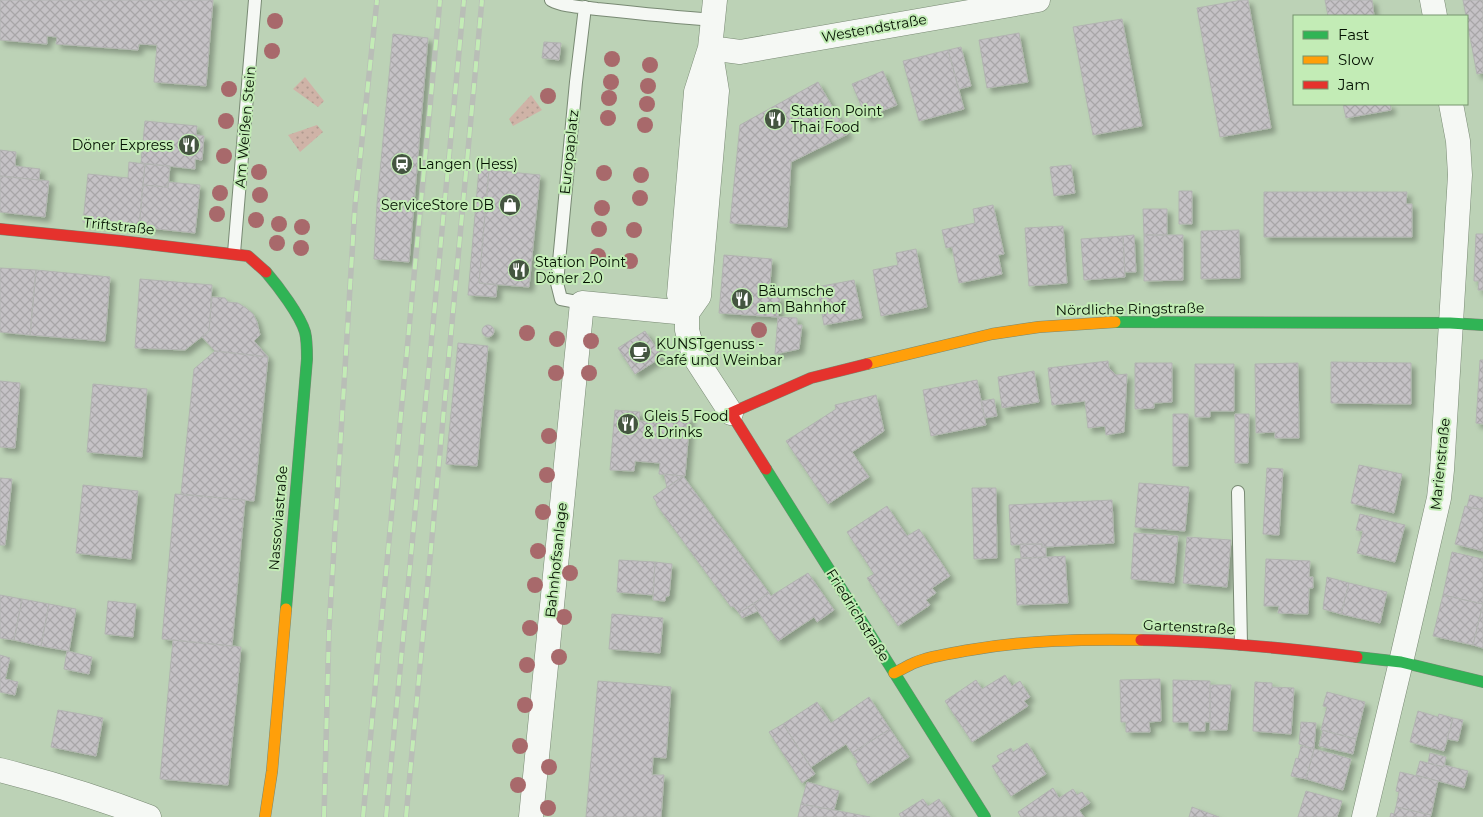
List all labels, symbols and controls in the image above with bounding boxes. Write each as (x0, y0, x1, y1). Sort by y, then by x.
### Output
street label: Westendstraße (820, 10, 928, 46)
legend (1293, 15, 1468, 105)
text: Fast (1338, 25, 1369, 44)
text: Slow (1338, 50, 1374, 69)
street label: Am Weißen Stein (231, 65, 259, 189)
text: Jam (1337, 75, 1370, 94)
place label: Station Point Thai Food (791, 102, 883, 136)
restaurant icon: Station Point Thai Food (763, 107, 787, 131)
street label: Europaplatz (556, 109, 582, 195)
restaurant icon: Döner Express (177, 133, 201, 157)
place label: Döner Express (72, 136, 173, 154)
station icon: Langen (Hess) (390, 152, 414, 176)
place label: Langen (Hess) (418, 155, 518, 173)
shop icon: ServiceStore DB (498, 193, 522, 217)
place label: ServiceStore DB (381, 196, 494, 214)
street label: Triftstraße (83, 213, 155, 239)
place label: Station Point Döner 2.0 (535, 253, 627, 287)
restaurant icon: Station Point Döner 2.0 (507, 258, 531, 282)
place label: Bäumsche am Bahnhof (758, 282, 847, 316)
restaurant icon: Bäumsche am Bahnhof (730, 287, 754, 311)
street label: Nördliche Ringstraße (1056, 299, 1204, 319)
place label: KUNSTgenuss - Café und Weinbar (656, 335, 783, 369)
cafe icon: KUNSTgenuss - Café und Weinbar (628, 340, 652, 364)
place label: Gleis 5 Food & Drinks (644, 407, 729, 441)
restaurant icon: Gleis 5 Food & Drinks (616, 412, 640, 436)
street label: Marienstraße (1426, 417, 1454, 511)
street label: Nassoviastraße (264, 465, 292, 571)
street label: Bahnhofsanlage (541, 502, 571, 618)
street label: Friedrichstraße (822, 565, 894, 665)
street label: Gartenstraße (1143, 616, 1235, 638)

